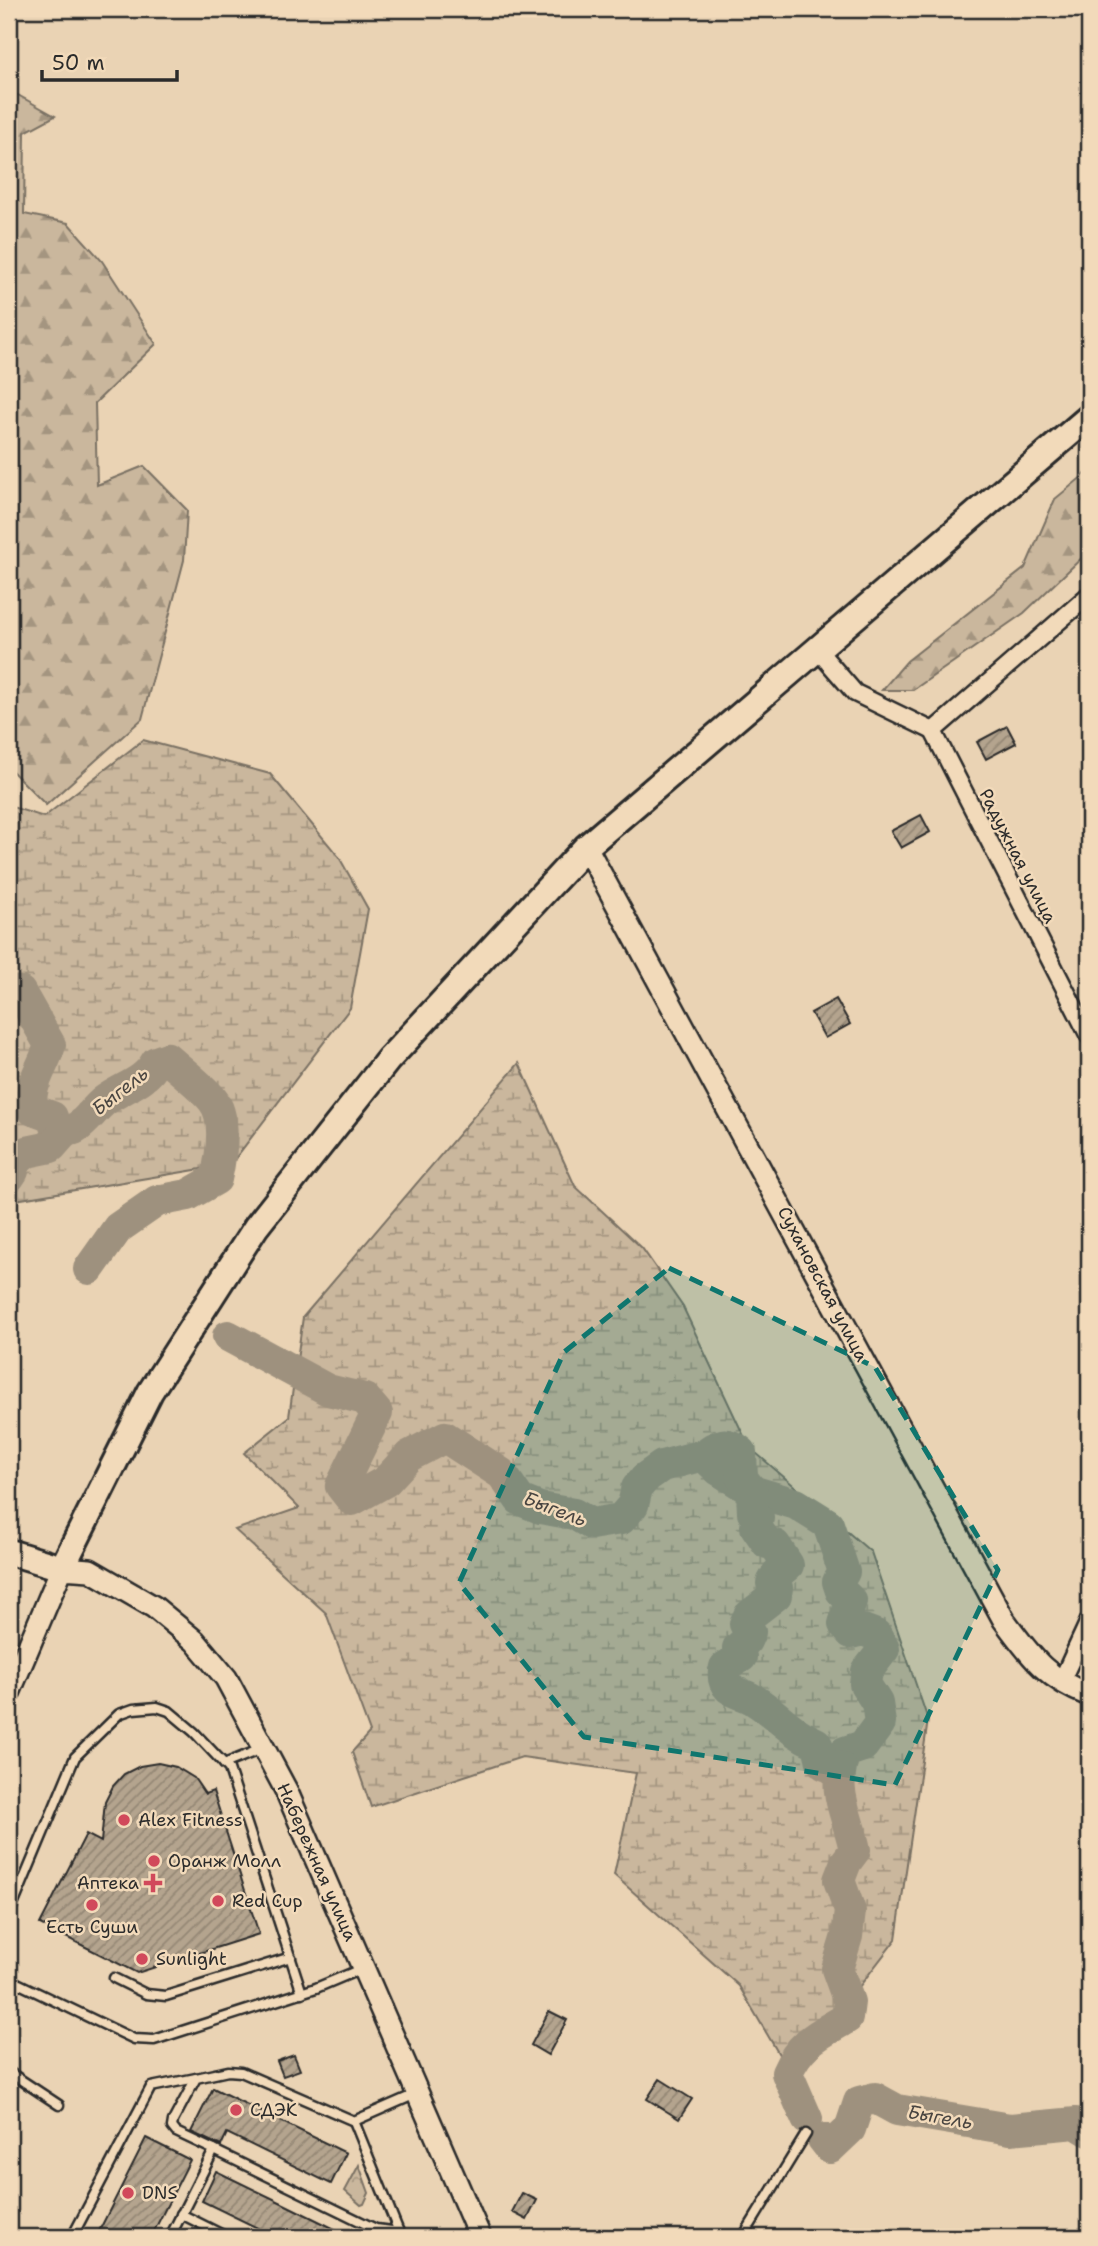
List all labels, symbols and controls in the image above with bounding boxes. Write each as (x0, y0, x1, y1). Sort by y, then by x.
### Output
scale bar (42, 38, 177, 82)
text: 50 m (52, 49, 105, 77)
street label: Радужная улица (974, 785, 1062, 927)
water label: Быгель (87, 1061, 154, 1121)
street label: Сухановская улица (772, 1202, 874, 1366)
water label: Быгель (520, 1486, 590, 1532)
street label: Набережная улица (271, 1779, 363, 1945)
place label: Alex Fitness (138, 1808, 243, 1832)
marker: Alex Fitness (116, 1812, 132, 1828)
place label: Оранж Молл (168, 1849, 281, 1873)
marker: Оранж Молл (146, 1853, 162, 1869)
place label: Аптека (77, 1871, 139, 1895)
marker: Аптека (145, 1875, 161, 1891)
place label: Red Cup (232, 1889, 303, 1913)
marker: Red Cup (210, 1893, 226, 1909)
marker: Есть Суши (84, 1897, 100, 1913)
place label: Есть Суши (46, 1915, 138, 1939)
place label: Sunlight (156, 1947, 227, 1971)
marker: Sunlight (134, 1951, 150, 1967)
place label: СДЭК (250, 2098, 298, 2122)
water label: Быгель (906, 2099, 975, 2135)
marker: СДЭК (228, 2102, 244, 2118)
place label: DNS (142, 2181, 177, 2205)
marker: DNS (120, 2185, 136, 2201)

